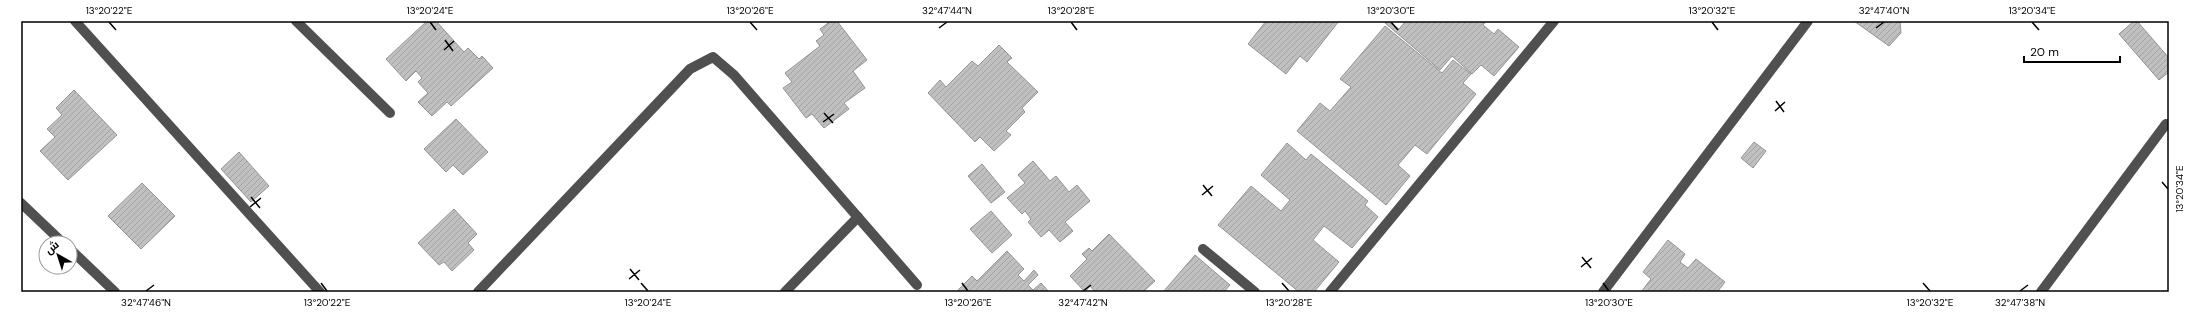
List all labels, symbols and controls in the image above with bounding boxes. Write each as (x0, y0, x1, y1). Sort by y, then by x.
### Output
text: 13°20'22"E (86, 4, 133, 17)
text: 13°20'24"E (407, 4, 454, 17)
text: 13°20'26"E (726, 4, 774, 17)
text: 32°47'44"N (922, 4, 972, 17)
text: 13°20'28"E (1048, 4, 1095, 17)
text: 13°20'30"E (1367, 4, 1415, 17)
text: 13°20'32"E (1689, 4, 1736, 17)
text: 32°47'40"N (1859, 4, 1909, 17)
text: 13°20'34"E (2008, 4, 2056, 17)
scale bar (2024, 38, 2120, 64)
text: 20 m (2030, 44, 2059, 60)
text: 13°20'34"E (2173, 165, 2186, 213)
north arrow (38, 235, 78, 275)
text: ش (42, 237, 62, 257)
text: 32°47'46"N (121, 296, 171, 309)
text: 13°20'22"E (304, 296, 351, 309)
text: 13°20'24"E (625, 296, 672, 309)
text: 13°20'26"E (944, 296, 992, 309)
text: 32°47'42"N (1058, 296, 1108, 309)
text: 13°20'28"E (1266, 296, 1313, 309)
text: 13°20'30"E (1585, 296, 1633, 309)
text: 13°20'32"E (1907, 296, 1954, 309)
text: 32°47'38"N (1995, 296, 2045, 309)

